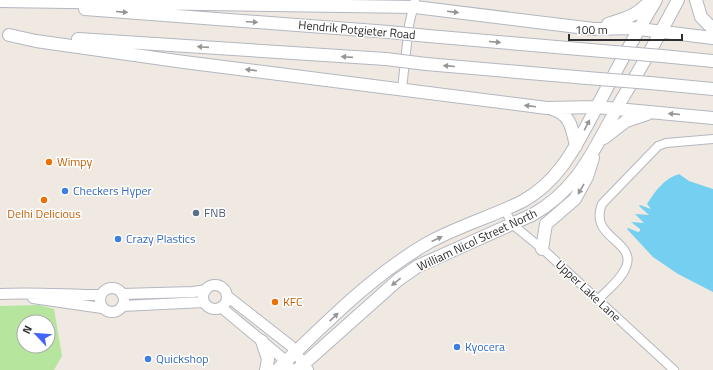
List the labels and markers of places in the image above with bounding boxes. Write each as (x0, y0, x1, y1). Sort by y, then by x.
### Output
place label: Wimpy (57, 152, 93, 171)
marker: Wimpy (44, 157, 54, 167)
place label: Checkers Hyper (73, 181, 152, 200)
marker: Checkers Hyper (60, 186, 70, 196)
marker: Delhi Delicious (39, 195, 49, 205)
place label: FNB (204, 203, 226, 222)
place label: Delhi Delicious (7, 204, 81, 223)
marker: FNB (191, 208, 201, 218)
place label: Crazy Plastics (126, 229, 196, 248)
marker: Crazy Plastics (113, 234, 123, 244)
place label: KFC (283, 292, 303, 311)
marker: KFC (270, 297, 280, 307)
place label: Kyocera (465, 337, 505, 356)
marker: Kyocera (452, 342, 462, 352)
place label: Quickshop (156, 349, 209, 368)
marker: Quickshop (143, 354, 153, 364)

